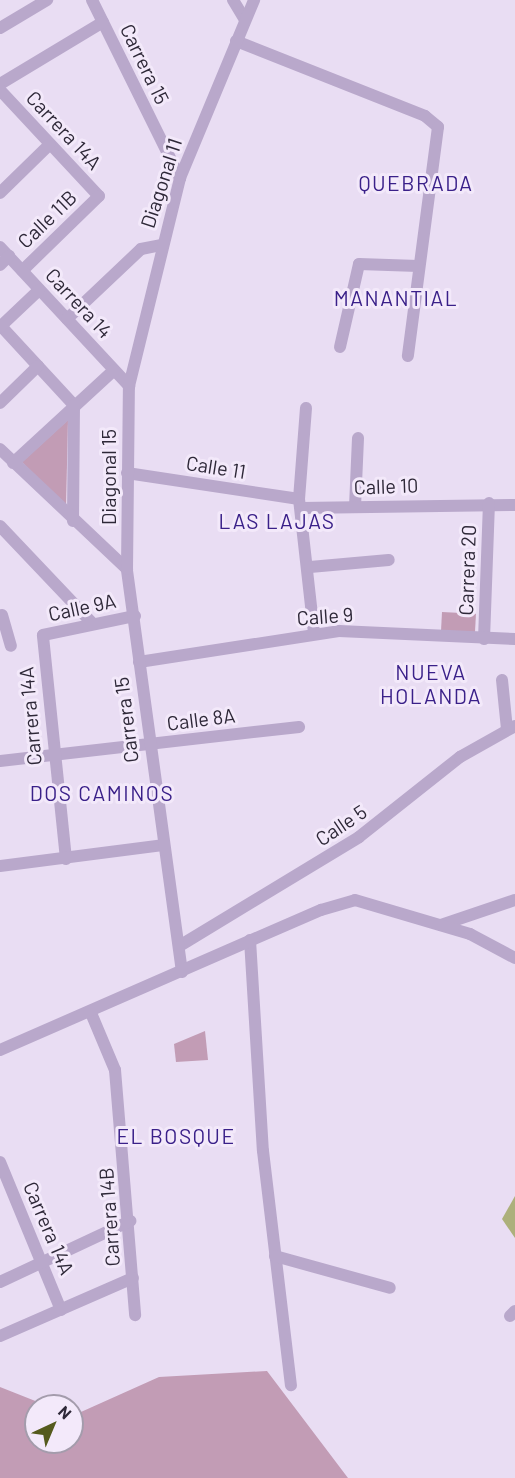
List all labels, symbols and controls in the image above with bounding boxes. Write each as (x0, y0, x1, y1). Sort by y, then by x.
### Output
street label: Carrera 15 (115, 20, 175, 108)
street label: Carrera 14A (21, 86, 107, 174)
street label: Diagonal 11 (135, 135, 187, 231)
district label: QUEBRADA (358, 170, 474, 196)
street label: Calle 11B (13, 185, 81, 253)
street label: Carrera 14 (41, 263, 117, 343)
district label: MANANTIAL (334, 285, 458, 311)
street label: Diagonal 15 (96, 429, 120, 525)
street label: Calle 11 (184, 450, 248, 484)
street label: Calle 10 (353, 473, 419, 499)
district label: LAS LAJAS (219, 508, 335, 534)
street label: Carrera 20 (453, 524, 481, 616)
street label: Calle 9A (46, 588, 118, 626)
street label: Calle 9 (296, 602, 354, 630)
district label: NUEVA HOLANDA (380, 659, 482, 709)
street label: Carrera 14A (14, 666, 46, 766)
street label: Carrera 15 (109, 676, 143, 764)
street label: Calle 8A (165, 703, 237, 735)
district label: DOS CAMINOS (30, 780, 174, 806)
street label: Calle 5 (311, 799, 371, 851)
district label: EL BOSQUE (116, 1123, 236, 1149)
street label: Carrera 14B (94, 1167, 124, 1267)
street label: Carrera 14A (19, 1178, 79, 1278)
north arrow (24, 1394, 84, 1454)
text: N (55, 1402, 76, 1423)

